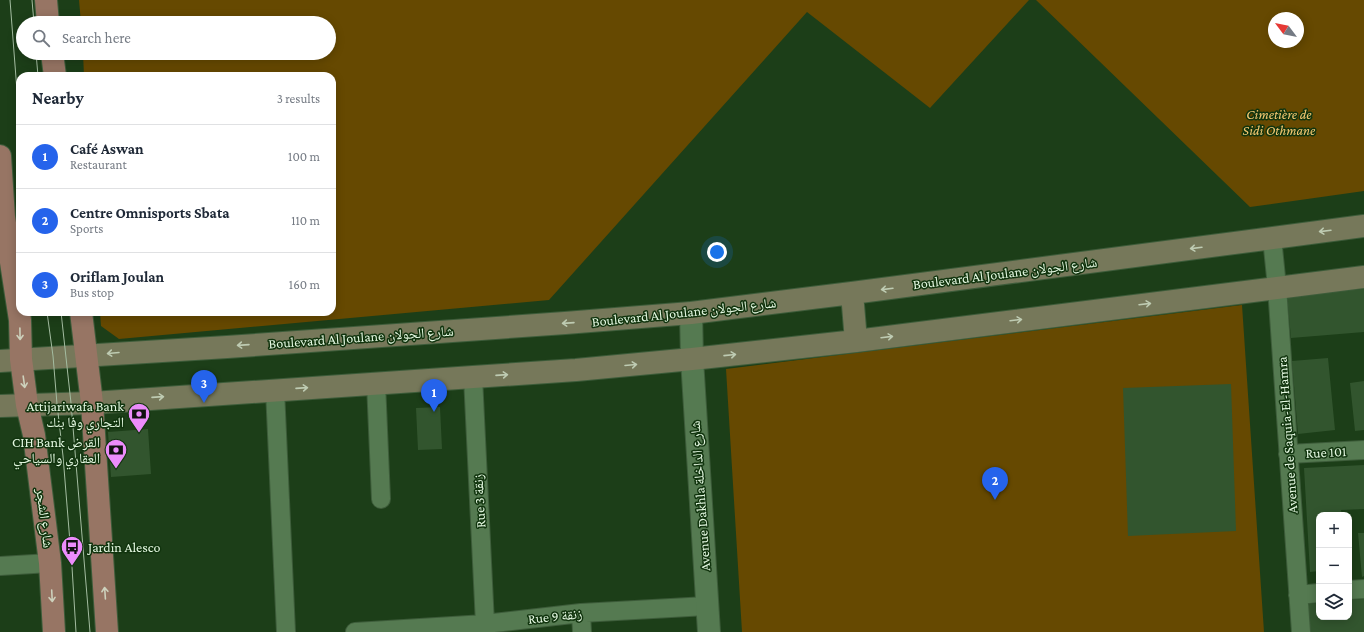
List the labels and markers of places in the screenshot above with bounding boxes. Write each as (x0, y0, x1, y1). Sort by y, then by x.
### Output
pin: 3 (191, 370, 217, 403)
pin: 1 (421, 379, 447, 412)
place label: Attijariwafa Bank التجاري وفا بنك (26, 398, 124, 434)
bank icon: Attijariwafa Bank التجاري وفا بنك (126, 401, 152, 434)
place label: CIH Bank القرض العقاري والسياحي (12, 434, 100, 470)
bank icon: CIH Bank القرض العقاري والسياحي (103, 437, 129, 470)
pin: 2 (982, 467, 1008, 500)
bus stop icon: Jardin Alesco (59, 534, 85, 567)
place label: Jardin Alesco (86, 539, 161, 555)

